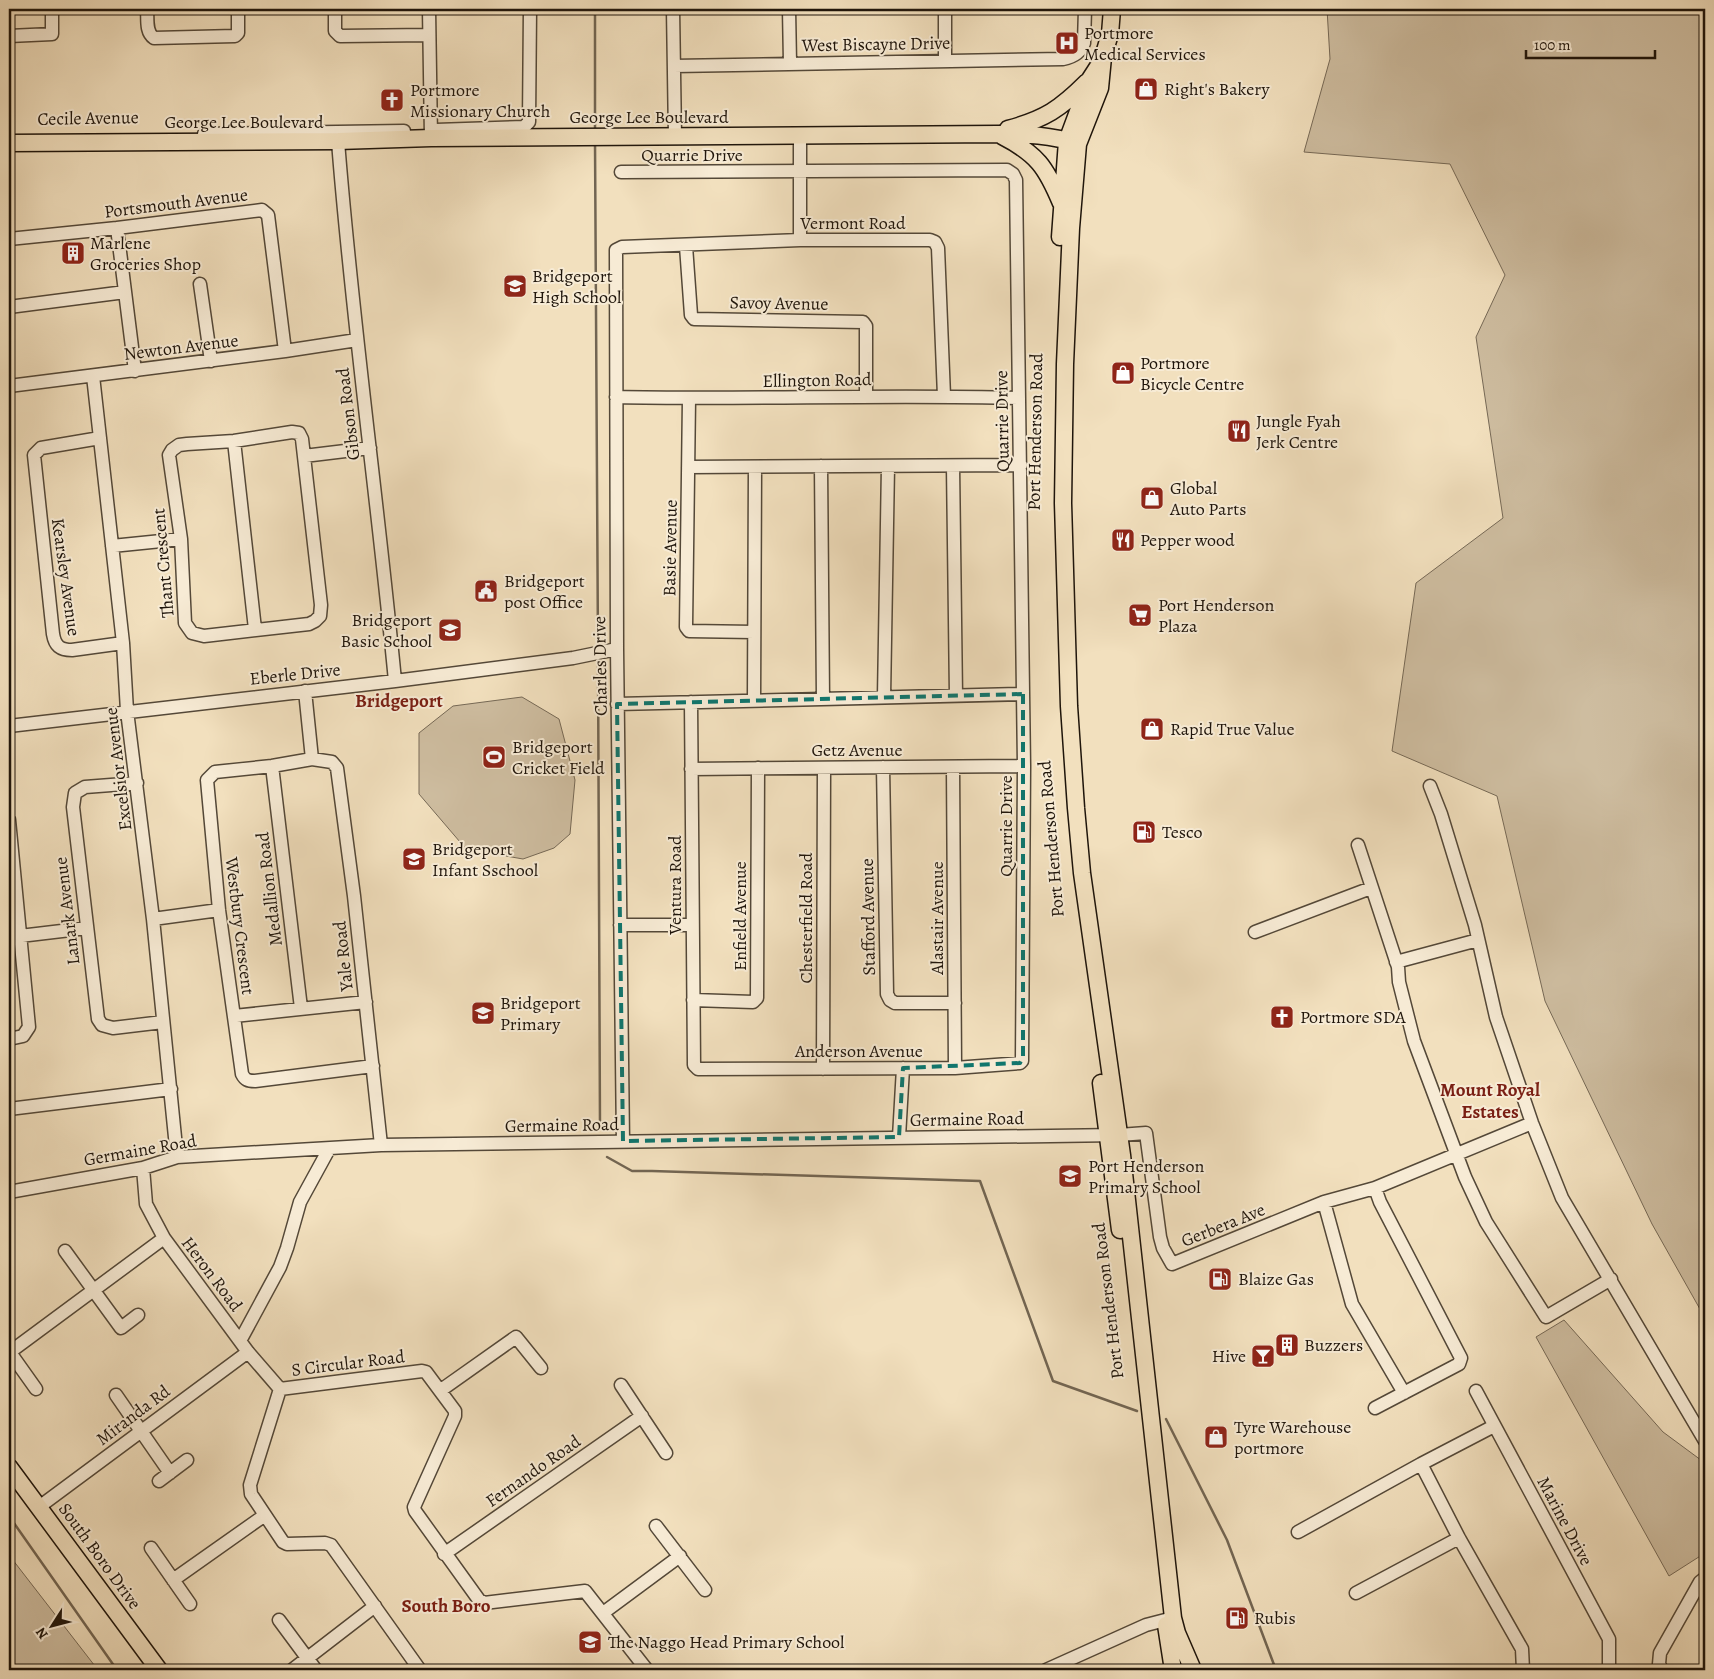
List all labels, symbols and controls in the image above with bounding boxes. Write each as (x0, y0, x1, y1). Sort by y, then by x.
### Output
place label: Portmore Medical Services (1084, 21, 1206, 66)
scale bar (1526, 28, 1655, 60)
hospital icon: Portmore Medical Services (1054, 30, 1080, 56)
street label: West Biscayne Drive (801, 31, 950, 57)
text: 100 m (1534, 35, 1571, 55)
shop icon: Right's Bakery (1133, 76, 1159, 102)
place label: Right's Bakery (1164, 77, 1270, 101)
place label: Portmore Missionary Church (410, 78, 551, 123)
church icon: Portmore Missionary Church (379, 87, 405, 113)
street label: Cecile Avenue (37, 105, 139, 131)
street label: George Lee Boulevard (569, 105, 729, 129)
street label: George Lee Boulevard (164, 110, 324, 134)
street label: Quarrie Drive (641, 143, 743, 167)
street label: Portsmouth Avenue (103, 182, 249, 224)
street label: Vermont Road (799, 211, 906, 235)
place label: Marlene Groceries Shop (90, 231, 201, 276)
building icon: Marlene Groceries Shop (60, 240, 86, 266)
place label: Bridgeport High School (532, 264, 622, 309)
school or university icon: Bridgeport High School (502, 273, 528, 299)
street label: Savoy Avenue (729, 290, 829, 316)
street label: Newton Avenue (122, 328, 240, 366)
place label: Portmore Bicycle Centre (1140, 351, 1244, 396)
street label: Port Henderson Road (1022, 353, 1048, 511)
shop icon: Portmore Bicycle Centre (1110, 360, 1136, 386)
street label: Gibson Road (330, 366, 366, 462)
street label: Ellington Road (762, 367, 872, 393)
street label: Quarrie Drive (989, 370, 1015, 472)
place label: Jungle Fyah Jerk Centre (1256, 409, 1341, 454)
restaurant icon: Jungle Fyah Jerk Centre (1226, 418, 1252, 444)
place label: Global Auto Parts (1169, 476, 1246, 521)
shop icon: Global Auto Parts (1139, 485, 1165, 511)
street label: Basie Avenue (657, 499, 683, 597)
street label: Thant Crescent (146, 507, 180, 619)
street label: Kearsley Avenue (46, 516, 86, 638)
restaurant icon: Pepper wood (1110, 527, 1136, 553)
place label: Pepper wood (1140, 528, 1235, 552)
place label: Bridgeport post Office (504, 569, 585, 614)
public building icon: Bridgeport post Office (473, 578, 499, 604)
place label: Port Henderson Plaza (1158, 593, 1274, 638)
supermarket icon: Port Henderson Plaza (1127, 602, 1153, 628)
place label: Bridgeport Basic School (341, 608, 433, 653)
street label: Charles Drive (587, 616, 613, 716)
school or university icon: Bridgeport Basic School (437, 617, 463, 643)
street label: Eberle Drive (248, 657, 342, 691)
district label: Bridgeport (355, 688, 444, 714)
street label: Excelsior Avenue (99, 706, 137, 832)
shop icon: Rapid True Value (1139, 716, 1165, 742)
place label: Rapid True Value (1170, 717, 1295, 741)
place label: Bridgeport Cricket Field (512, 735, 605, 780)
street label: Getz Avenue (811, 738, 903, 762)
sports icon: Bridgeport Cricket Field (481, 744, 507, 770)
street label: Port Henderson Road (1032, 759, 1070, 918)
street label: Quarrie Drive (994, 775, 1018, 877)
fuel station icon: Tesco (1131, 819, 1157, 845)
place label: Tesco (1162, 820, 1202, 844)
street label: Medallion Road (250, 830, 288, 947)
street label: Ventura Road (663, 835, 687, 936)
place label: Bridgeport Infant Sschool (432, 837, 539, 882)
school or university icon: Bridgeport Infant Sschool (401, 846, 427, 872)
street label: Chesterfield Road (794, 852, 818, 983)
street label: Westbury Crescent (220, 855, 260, 996)
street label: Lanark Avenue (48, 856, 86, 966)
street label: Stafford Avenue (855, 858, 881, 976)
street label: Enfield Avenue (728, 861, 752, 971)
street label: Alastair Avenue (925, 861, 949, 976)
street label: Yale Road (327, 919, 359, 993)
place label: Bridgeport Primary (500, 991, 581, 1036)
school or university icon: Bridgeport Primary (470, 1000, 496, 1026)
church icon: Portmore SDA (1269, 1004, 1295, 1030)
place label: Portmore SDA (1300, 1005, 1406, 1029)
street label: Anderson Avenue (794, 1039, 923, 1063)
district label: Mount Royal Estates (1440, 1077, 1540, 1125)
street label: Germaine Road (910, 1106, 1025, 1132)
street label: Germaine Road (505, 1112, 620, 1138)
street label: Germaine Road (82, 1128, 199, 1172)
place label: Port Henderson Primary School (1088, 1154, 1204, 1199)
school or university icon: Port Henderson Primary School (1057, 1163, 1083, 1189)
street label: Gerbera Ave (1178, 1197, 1268, 1253)
street label: Port Henderson Road (1086, 1221, 1129, 1381)
street label: Heron Road (176, 1232, 248, 1317)
fuel station icon: Blaize Gas (1207, 1266, 1233, 1292)
place label: Blaize Gas (1238, 1267, 1314, 1291)
building icon: Buzzers (1274, 1332, 1300, 1358)
place label: Buzzers (1304, 1333, 1363, 1357)
bar icon: Hive (1250, 1343, 1276, 1369)
street label: S Circular Road (290, 1344, 406, 1382)
place label: Hive (1212, 1344, 1246, 1368)
street label: Miranda Rd (91, 1379, 175, 1451)
place label: Tyre Warehouse portmore (1234, 1415, 1351, 1460)
shop icon: Tyre Warehouse portmore (1203, 1424, 1229, 1450)
street label: Fernando Road (481, 1429, 586, 1513)
street label: Marine Drive (1532, 1472, 1598, 1570)
street label: South Boro Drive (53, 1498, 147, 1614)
district label: South Boro (401, 1593, 491, 1619)
north arrow (28, 1602, 78, 1652)
fuel station icon: Rubis (1224, 1605, 1250, 1631)
place label: Rubis (1254, 1606, 1296, 1630)
text: N (31, 1624, 53, 1643)
school or university icon: The Naggo Head Primary School (577, 1629, 603, 1655)
place label: The Naggo Head Primary School (608, 1630, 845, 1654)

